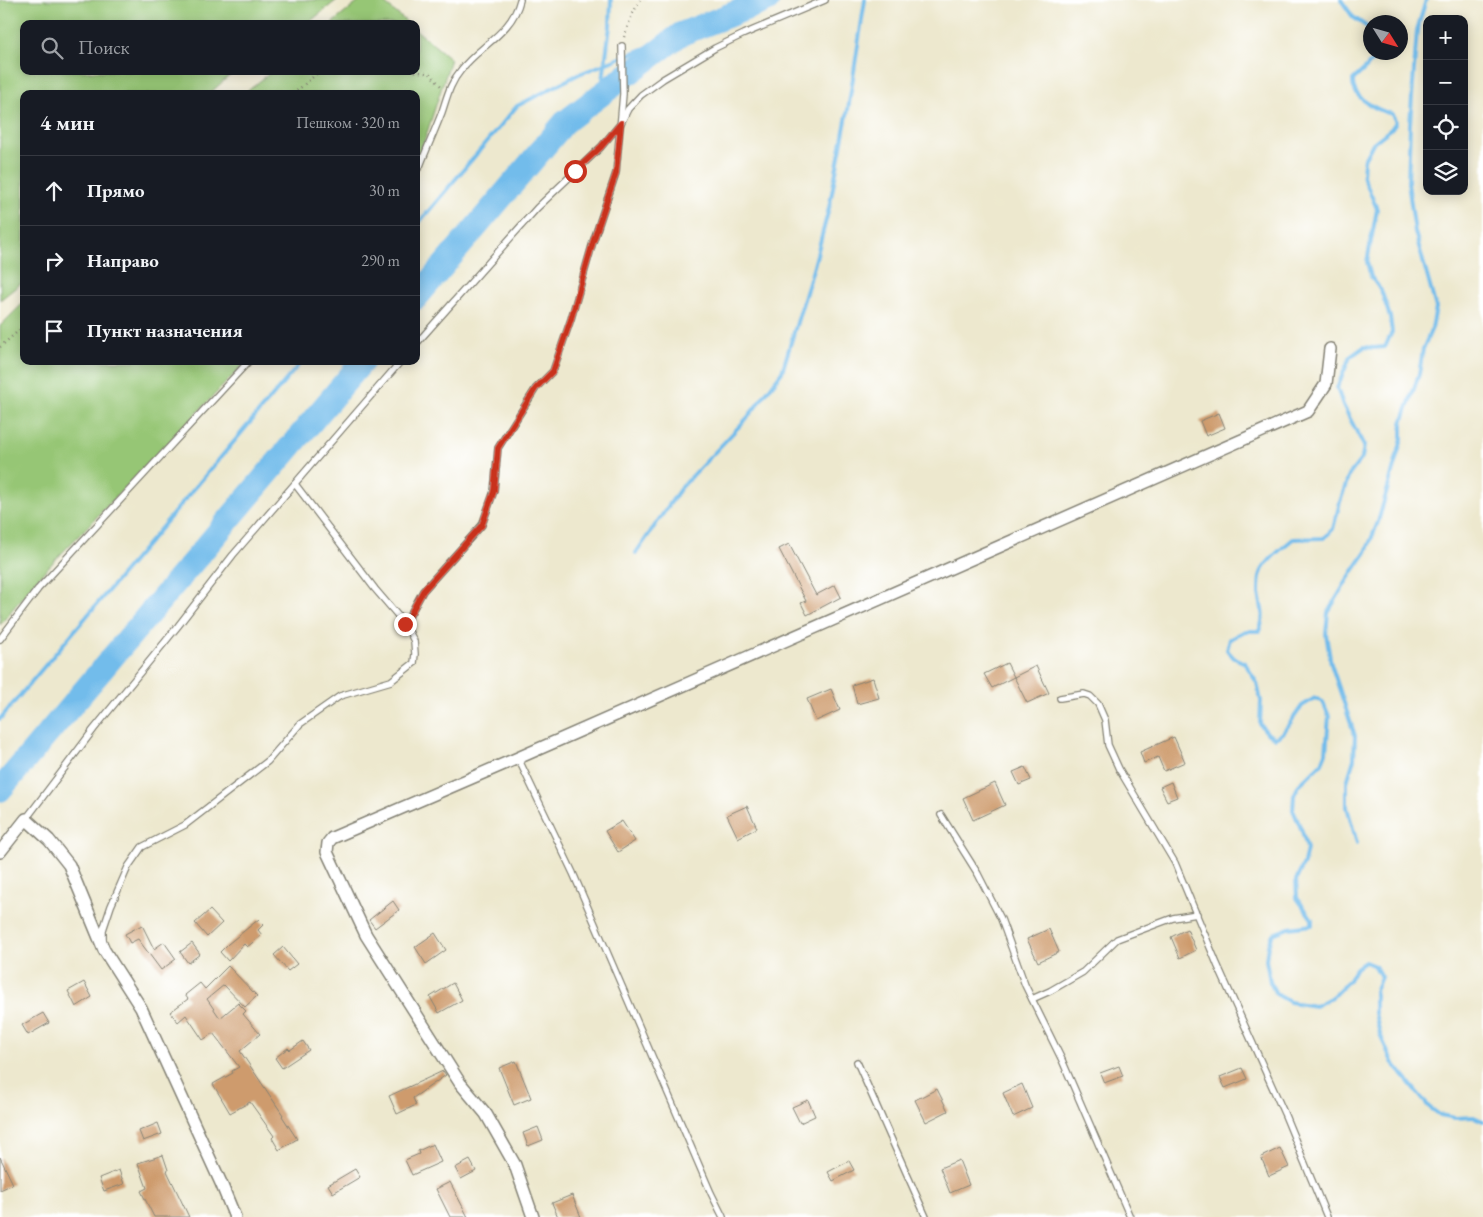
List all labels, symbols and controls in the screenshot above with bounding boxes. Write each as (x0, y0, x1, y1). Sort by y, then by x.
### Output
north arrow (1363, 15, 1408, 60)
map controls (1423, 15, 1468, 195)
button: + (1423, 15, 1468, 60)
search box (20, 20, 420, 75)
icon: search (38, 34, 66, 62)
text: Поиск (78, 35, 130, 60)
button: − (1423, 60, 1468, 105)
button: locate (1423, 105, 1468, 150)
text: 4 мин (40, 109, 95, 136)
text: Пешком · 320 m (296, 112, 400, 133)
button: layers (1423, 150, 1468, 195)
route start (564, 160, 587, 183)
icon: ahead (40, 177, 68, 205)
text: Прямо (87, 178, 145, 203)
text: 30 m (369, 180, 400, 201)
icon: right (40, 247, 68, 275)
text: Направо (87, 248, 159, 273)
text: 290 m (361, 250, 400, 271)
icon: arrive (40, 317, 68, 345)
text: Пункт назначения (87, 318, 243, 343)
route end (394, 613, 417, 636)

